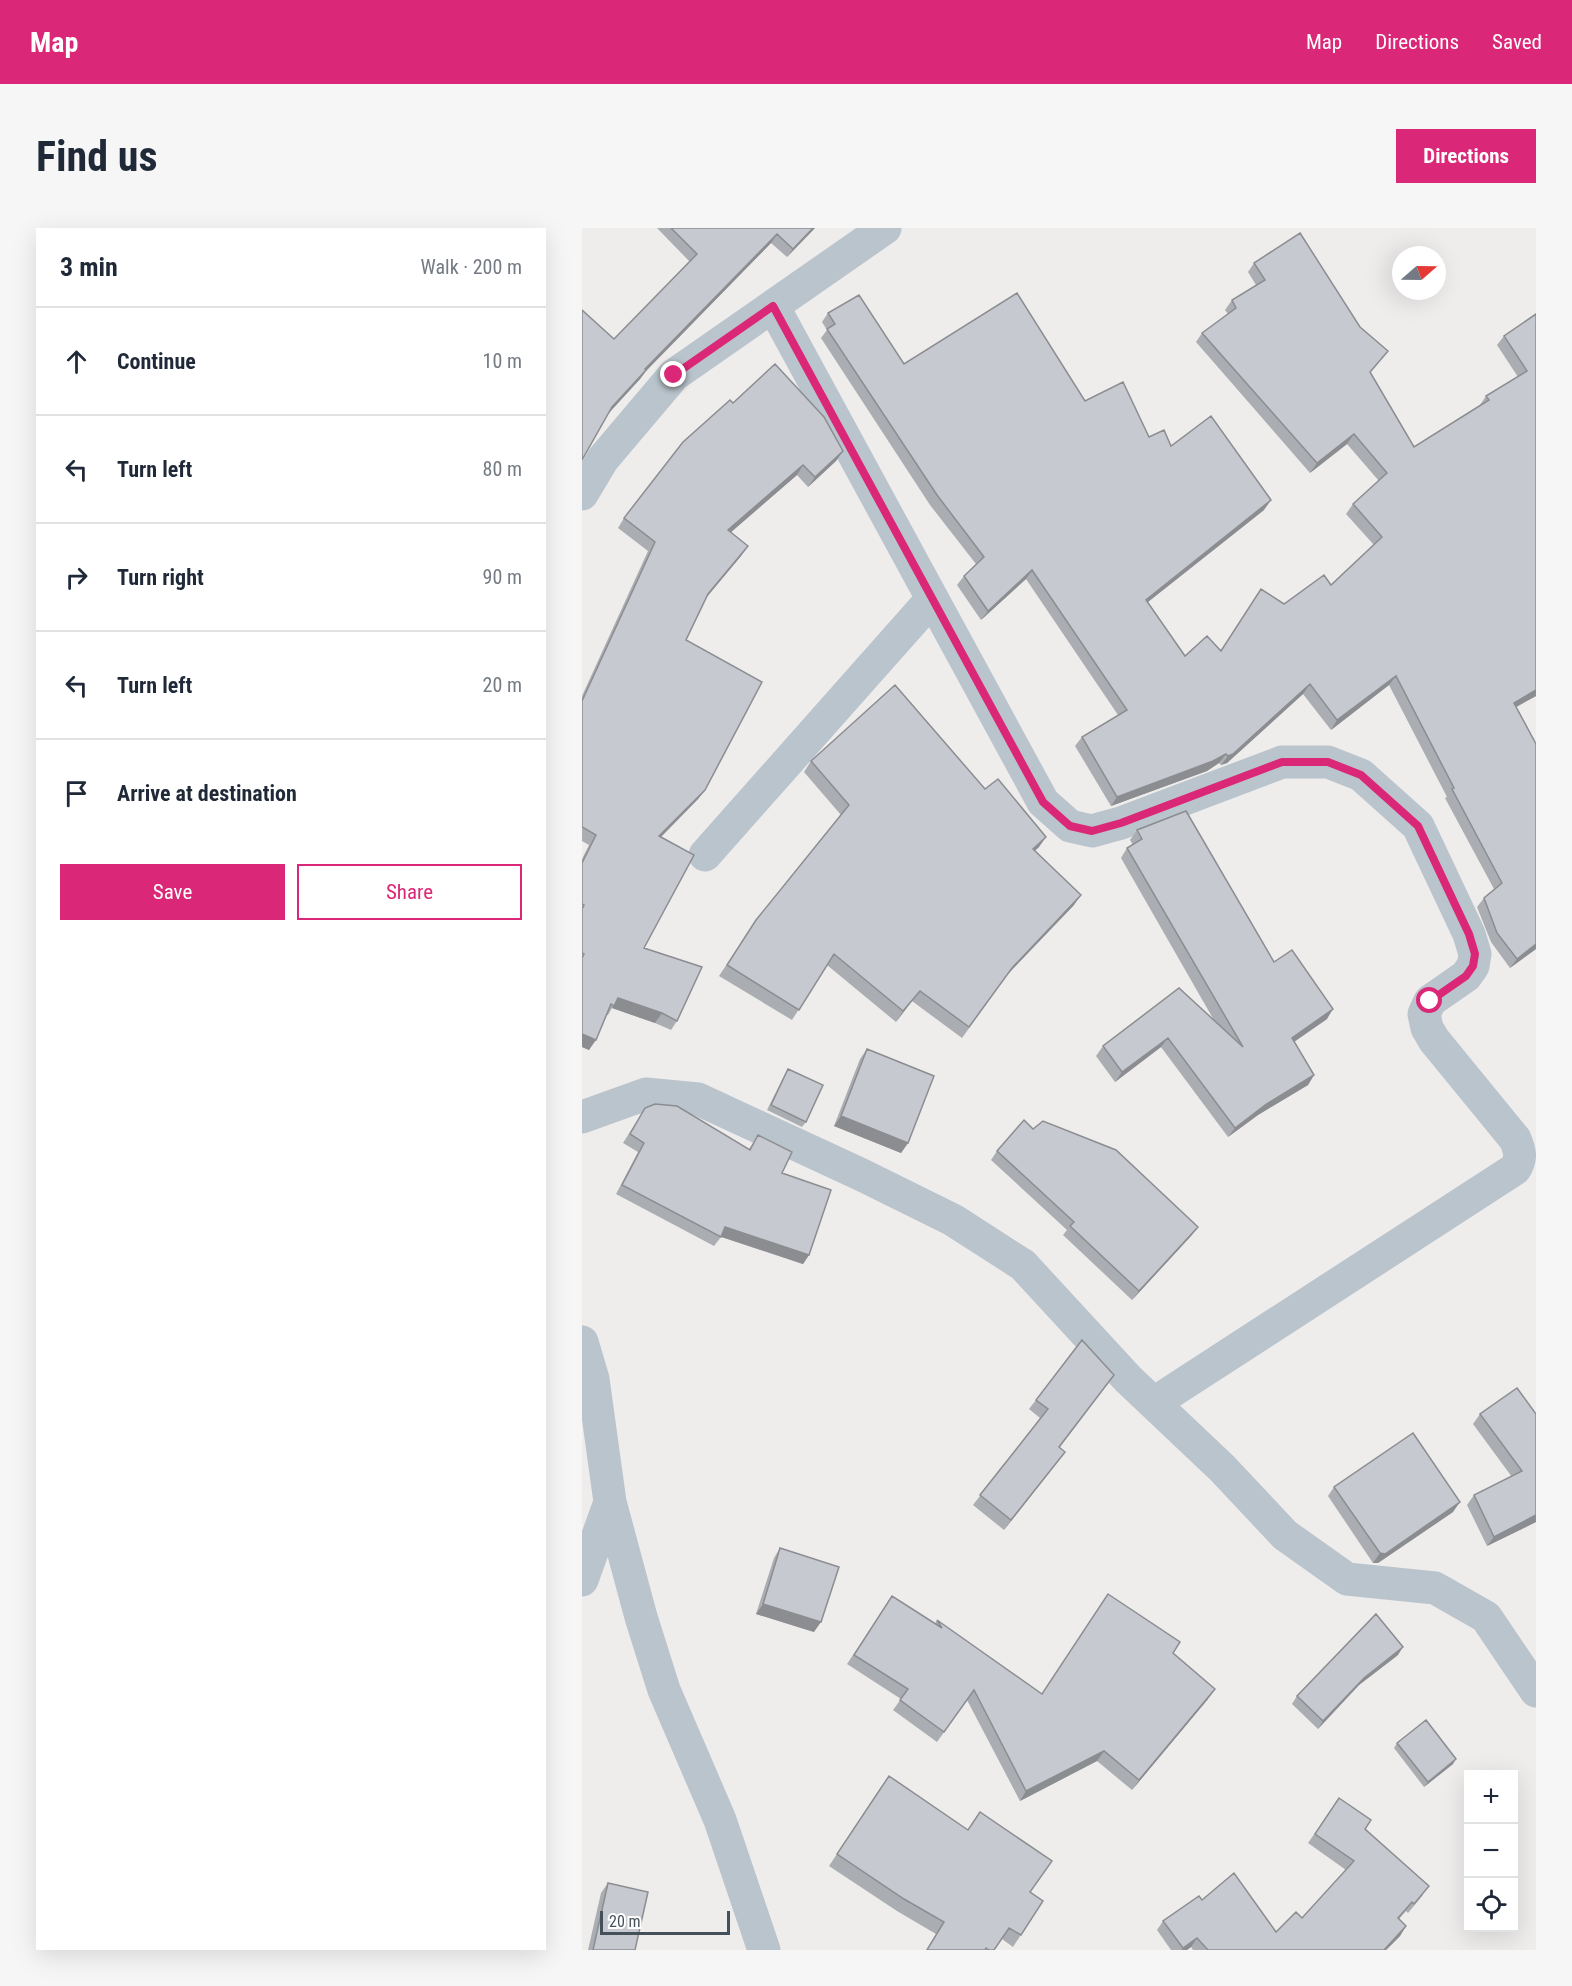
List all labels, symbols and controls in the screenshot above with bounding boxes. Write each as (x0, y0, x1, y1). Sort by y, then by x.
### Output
text: Map (30, 26, 78, 59)
text: Map (1306, 30, 1342, 54)
text: Directions (1375, 30, 1459, 54)
text: Saved (1492, 30, 1542, 54)
button: Directions (1396, 129, 1536, 183)
text: Find us (36, 132, 157, 181)
north arrow (1392, 246, 1446, 300)
text: 3 min (60, 252, 118, 282)
text: Walk · 200 m (421, 255, 522, 279)
icon: ahead (60, 345, 93, 378)
text: Continue (117, 349, 196, 374)
text: 10 m (483, 349, 522, 373)
route end (660, 361, 686, 387)
icon: left (60, 453, 93, 486)
text: Turn left (117, 457, 192, 482)
text: 80 m (483, 457, 522, 481)
icon: right (60, 561, 93, 594)
text: Turn right (117, 565, 204, 590)
text: 90 m (483, 565, 522, 589)
icon: left (60, 669, 93, 702)
text: Turn left (117, 673, 192, 698)
text: 20 m (483, 673, 522, 697)
icon: arrive (60, 777, 93, 810)
text: Arrive at destination (117, 781, 297, 806)
button: Save (60, 864, 285, 920)
button: Share (297, 864, 522, 920)
route start (1416, 987, 1442, 1013)
map controls (1464, 1770, 1518, 1932)
button: + (1464, 1770, 1518, 1824)
button: − (1464, 1824, 1518, 1878)
button: locate (1464, 1878, 1518, 1932)
scale bar (600, 1908, 730, 1936)
text: 20 m (609, 1912, 641, 1931)

